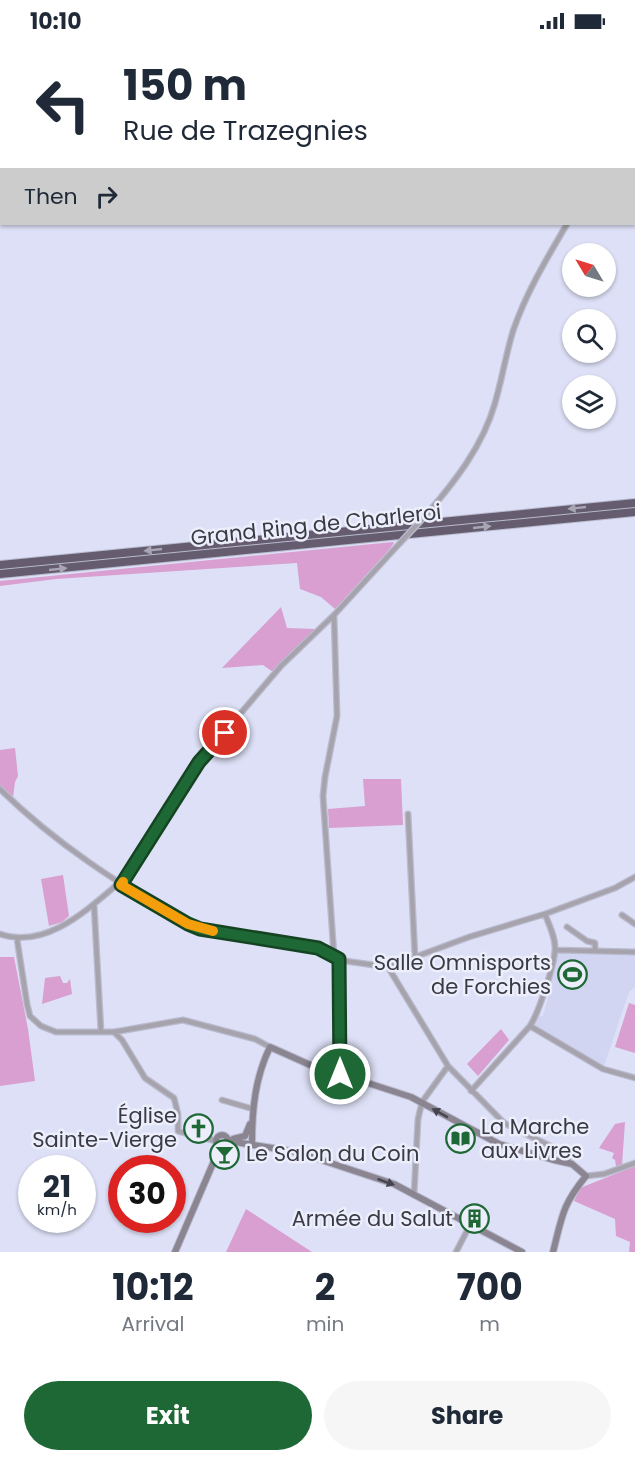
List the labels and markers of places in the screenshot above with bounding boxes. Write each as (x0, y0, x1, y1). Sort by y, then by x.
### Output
pin (199, 707, 250, 758)
place label: Salle Omnisports de Forchies (374, 948, 551, 1001)
sports icon: Salle Omnisports de Forchies (556, 959, 588, 991)
place label: Église Sainte-Vierge (32, 1101, 177, 1154)
church icon: Église Sainte-Vierge (182, 1112, 214, 1144)
place label: La Marche aux Livres (481, 1112, 589, 1165)
library icon: La Marche aux Livres (444, 1123, 476, 1155)
bar icon: Le Salon du Coin (209, 1138, 241, 1170)
place label: Le Salon du Coin (246, 1139, 419, 1168)
building icon: Armée du Salut (458, 1203, 490, 1235)
place label: Armée du Salut (292, 1204, 453, 1233)

